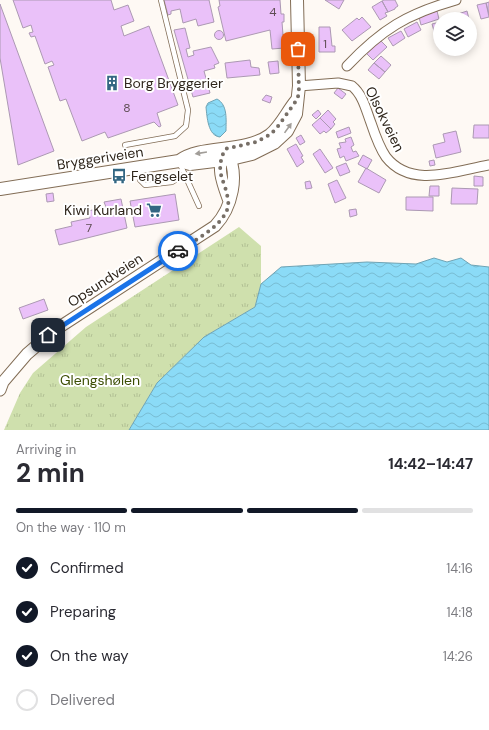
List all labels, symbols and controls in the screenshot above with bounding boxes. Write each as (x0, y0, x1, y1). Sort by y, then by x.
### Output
house number: 4 (269, 4, 277, 20)
map controls (433, 12, 477, 56)
button: layers (433, 12, 477, 56)
pin (281, 32, 315, 66)
house number: 1 (323, 36, 327, 52)
icon: bag (287, 38, 309, 60)
building icon: Borg Bryggerier (103, 74, 121, 92)
place label: Borg Bryggerier (124, 74, 223, 92)
street label: Olsokveien (361, 83, 409, 155)
house number: 8 (123, 100, 131, 116)
one-way arrow (284, 123, 292, 133)
street label: Bryggeriveien (56, 142, 144, 174)
one-way arrow (195, 150, 207, 156)
bus stop icon: Fengselet (110, 167, 128, 185)
place label: Fengselet (131, 167, 193, 185)
place label: Kiwi Kurland (64, 201, 142, 219)
supermarket icon: Kiwi Kurland (145, 201, 163, 219)
house number: 7 (86, 220, 92, 236)
courier (158, 231, 198, 271)
icon: car (167, 240, 189, 262)
street label: Opsundveien (64, 249, 146, 311)
pin (31, 318, 65, 352)
icon: home (37, 324, 59, 346)
park label: Glengshølen (60, 371, 140, 389)
text: Arriving in (16, 441, 76, 458)
text: 14:42–14:47 (388, 454, 473, 474)
text: 2 min (16, 456, 85, 490)
text: On the way · 110 m (16, 519, 126, 536)
icon: check (16, 557, 38, 579)
text: Confirmed (50, 558, 124, 578)
text: 14:16 (446, 560, 473, 577)
icon: check (16, 601, 38, 623)
text: Preparing (50, 602, 116, 622)
text: 14:18 (446, 604, 473, 621)
icon: check (16, 645, 38, 667)
text: On the way (50, 646, 129, 666)
text: 14:26 (443, 648, 473, 665)
text: Delivered (50, 690, 115, 710)

